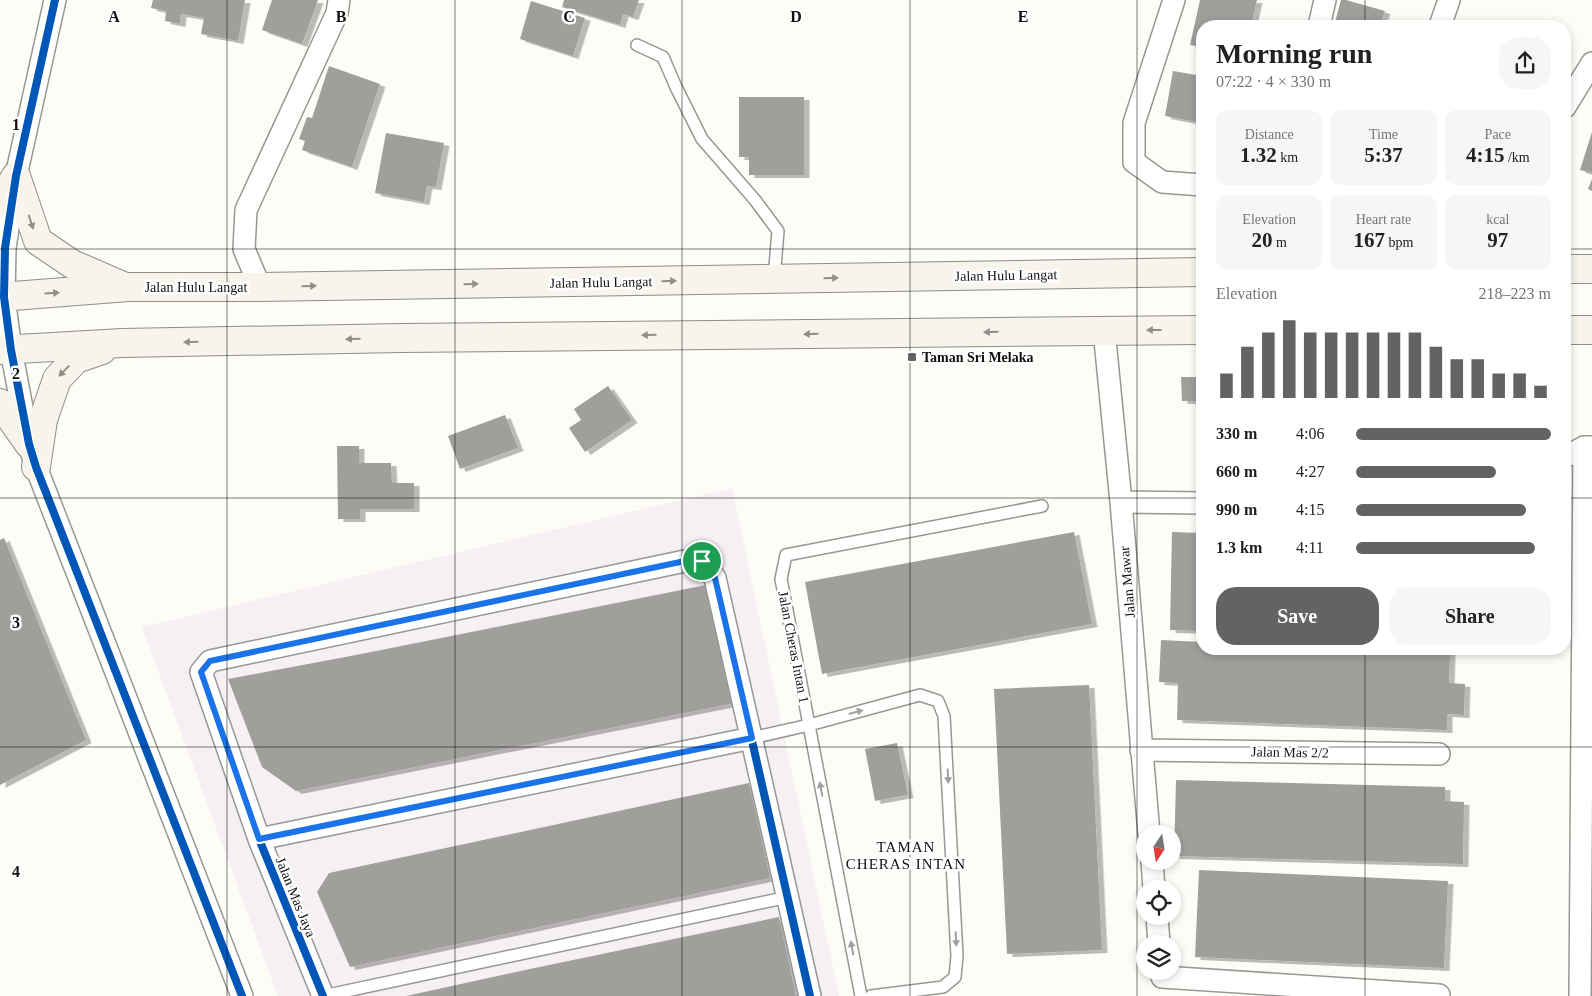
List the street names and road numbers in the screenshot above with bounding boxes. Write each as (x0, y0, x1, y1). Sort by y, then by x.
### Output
street label: Jalan Hulu Langat (955, 267, 1058, 284)
street label: Jalan Hulu Langat (550, 274, 653, 291)
street label: Jalan Hulu Langat (145, 280, 247, 295)
street label: Jalan Mawar (1117, 545, 1138, 618)
street label: Jalan Cheras Intan 1 (775, 590, 812, 704)
street label: Jalan Mas 2/2 (1251, 744, 1329, 761)
street label: Jalan Mas Jaya (273, 855, 319, 940)

